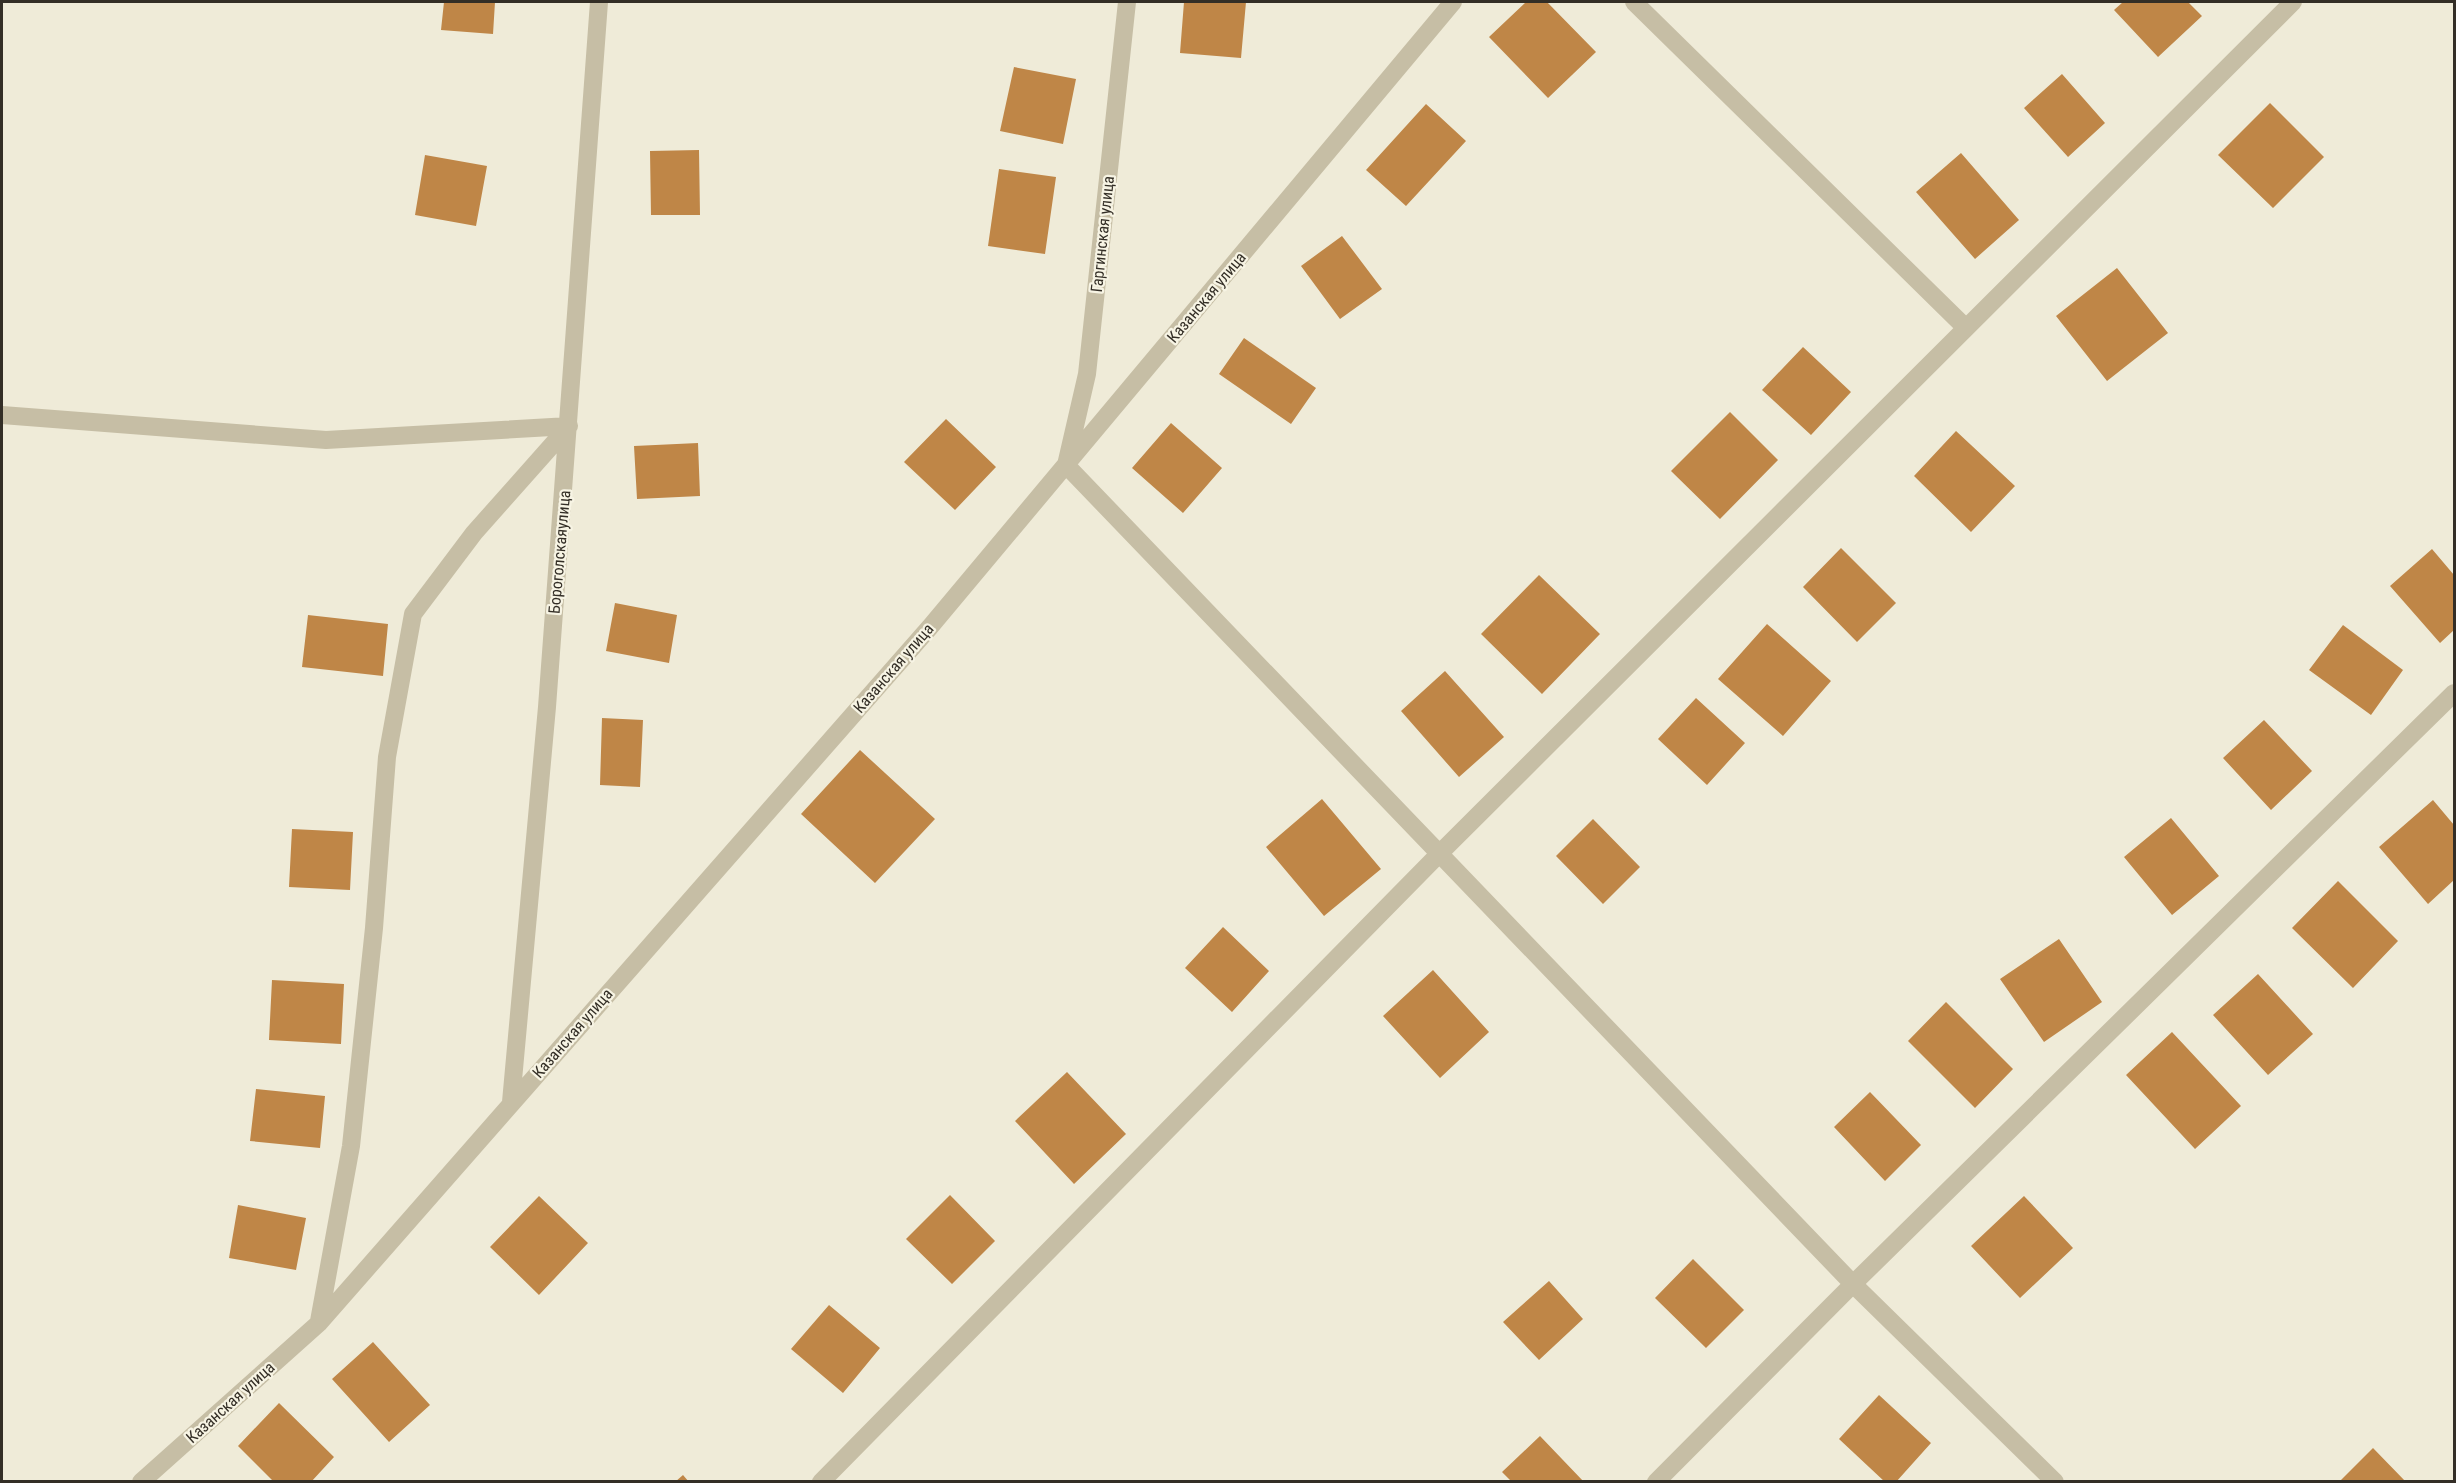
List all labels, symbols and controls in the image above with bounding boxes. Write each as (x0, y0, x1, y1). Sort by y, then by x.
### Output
street label: Гаргинская улица (1087, 175, 1118, 293)
street label: Казанская улица (1163, 248, 1250, 346)
street label: Бороголскаяулица (545, 490, 574, 615)
street label: Казанская улица (849, 620, 937, 717)
street label: Казанская улица (528, 985, 616, 1082)
street label: Казанская улица (182, 1358, 278, 1447)

